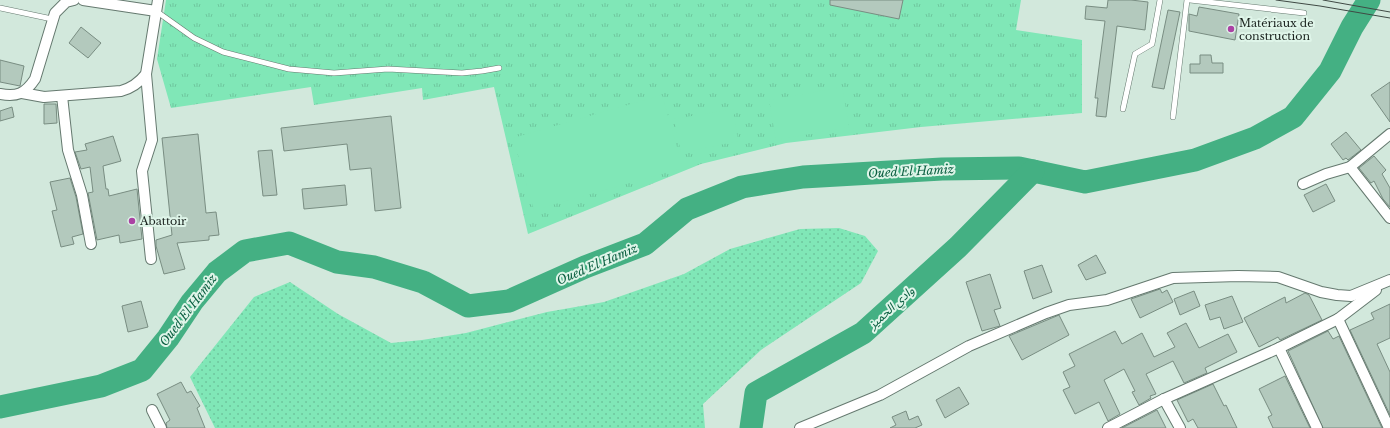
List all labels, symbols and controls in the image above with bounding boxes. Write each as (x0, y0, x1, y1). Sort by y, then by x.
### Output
place label: Matériaux de construction (1239, 16, 1313, 43)
marker: Matériaux de construction (1226, 24, 1236, 34)
water label: Oued El Hamiz (868, 161, 954, 181)
place label: Abattoir (139, 214, 187, 228)
marker: Abattoir (127, 216, 137, 226)
water label: Oued El Hamiz (554, 240, 640, 288)
water label: Oued El Hamiz (156, 271, 220, 349)
water label: وادي الحميز (864, 282, 919, 334)

